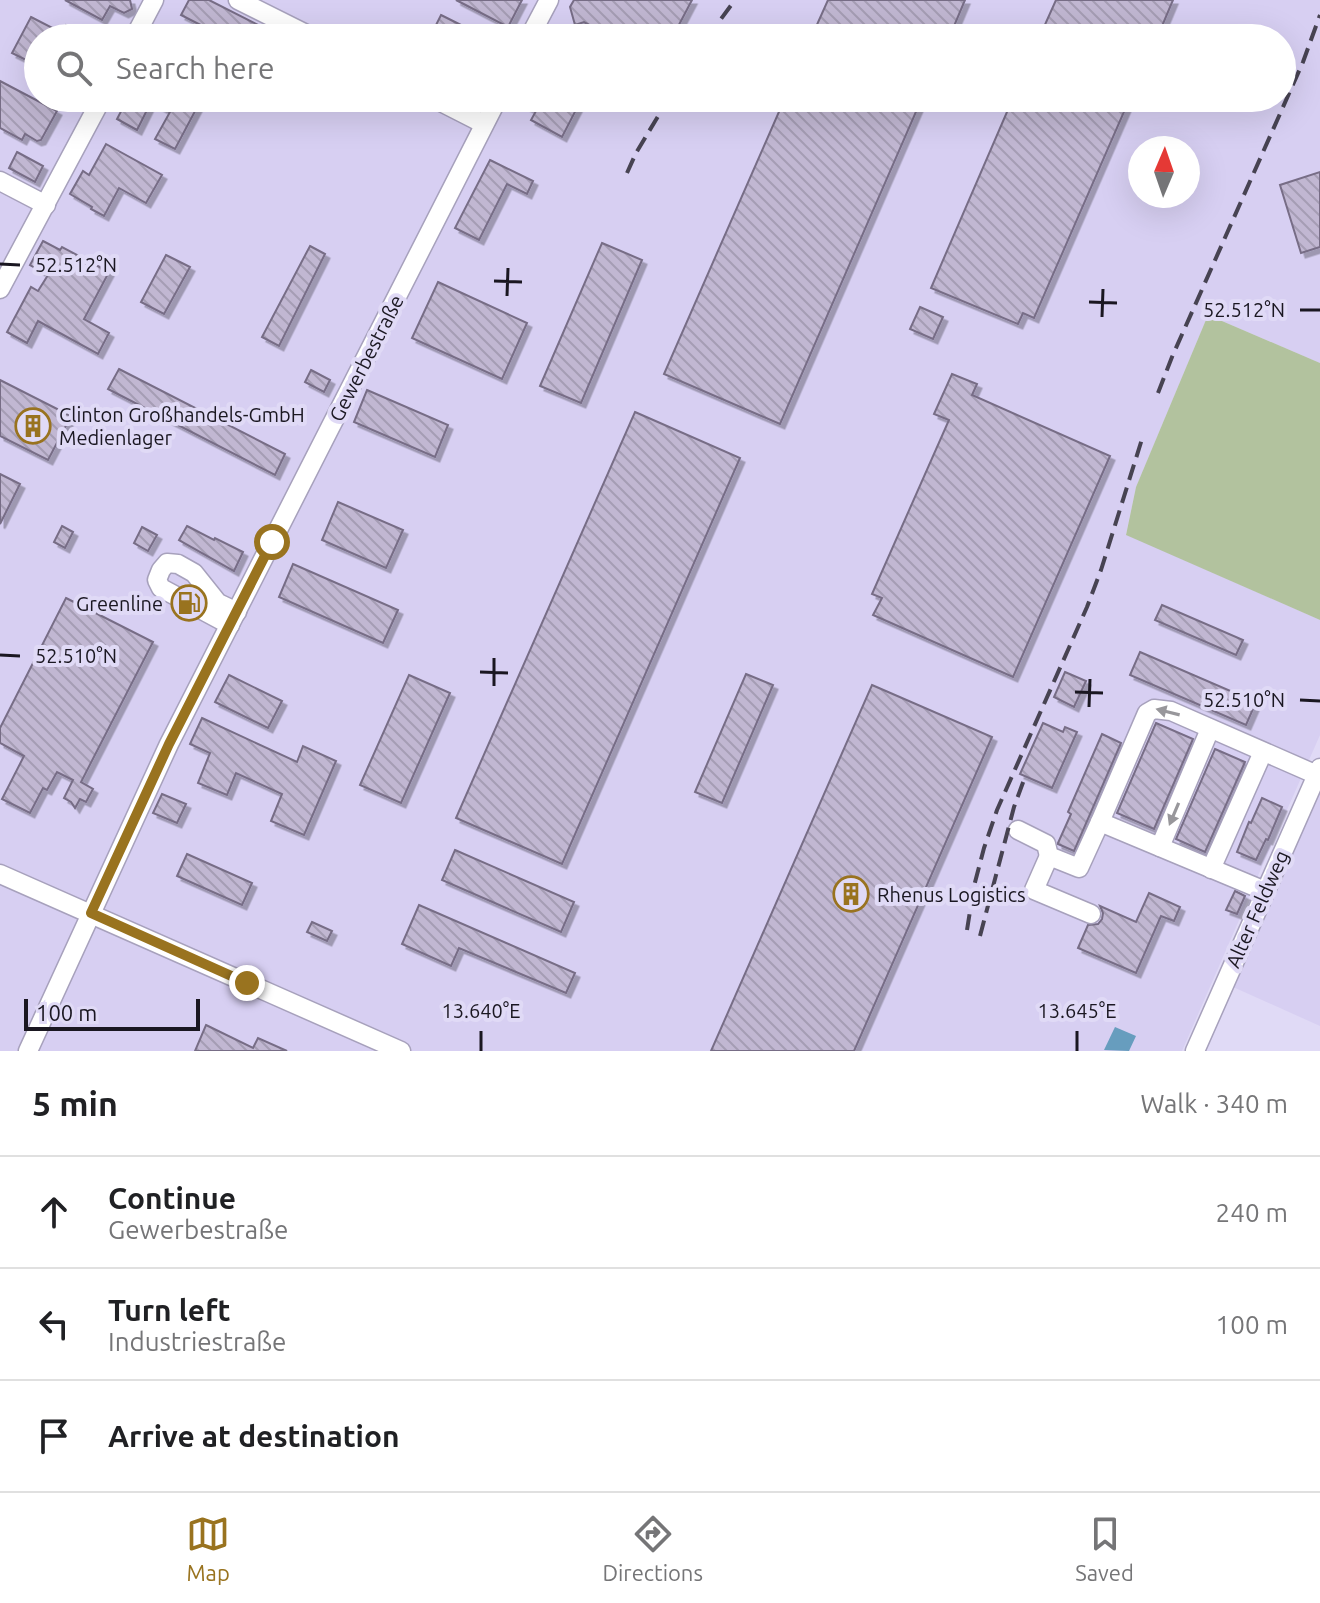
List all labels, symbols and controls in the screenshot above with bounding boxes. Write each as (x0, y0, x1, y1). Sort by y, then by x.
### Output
search box (24, 24, 1296, 112)
icon: search (52, 46, 96, 90)
text: Search here (116, 51, 275, 85)
north arrow (1128, 136, 1200, 208)
text: 52.512°N (35, 253, 117, 276)
street label: Gewerbestraße (324, 291, 408, 425)
text: 52.512°N (1203, 298, 1285, 321)
place label: Clinton Großhandels-GmbH Medienlager (59, 403, 305, 449)
building icon: Clinton Großhandels-GmbH Medienlager (14, 407, 52, 445)
route start (254, 524, 290, 560)
fuel station icon: Greenline (170, 584, 208, 622)
place label: Greenline (76, 592, 163, 615)
text: 52.510°N (35, 644, 117, 667)
text: 52.510°N (1203, 688, 1285, 711)
one-way arrow (1155, 706, 1180, 718)
one-way arrow (1168, 802, 1181, 826)
street label: Alter Feldweg (1221, 847, 1293, 971)
building icon: Rhenus Logistics (832, 875, 870, 913)
place label: Rhenus Logistics (877, 883, 1026, 906)
route end (229, 965, 265, 1001)
scale bar (24, 995, 200, 1031)
text: 13.640°E (442, 999, 521, 1022)
text: 13.645°E (1038, 999, 1117, 1022)
text: 100 m (36, 1000, 97, 1025)
text: 5 min (32, 1084, 118, 1122)
text: Walk · 340 m (1140, 1089, 1288, 1118)
text: Continue (108, 1181, 236, 1215)
icon: ahead (32, 1190, 76, 1234)
text: 240 m (1216, 1198, 1288, 1227)
text: Gewerbestraße (108, 1215, 288, 1244)
text: Turn left (108, 1293, 230, 1327)
icon: left (32, 1302, 76, 1346)
text: 100 m (1216, 1310, 1288, 1339)
text: Industriestraße (108, 1327, 286, 1356)
icon: arrive (32, 1414, 76, 1458)
text: Arrive at destination (108, 1419, 400, 1453)
tab: Map (186, 1512, 230, 1585)
tab: Directions (602, 1512, 703, 1585)
tab: Saved (1075, 1512, 1134, 1585)

